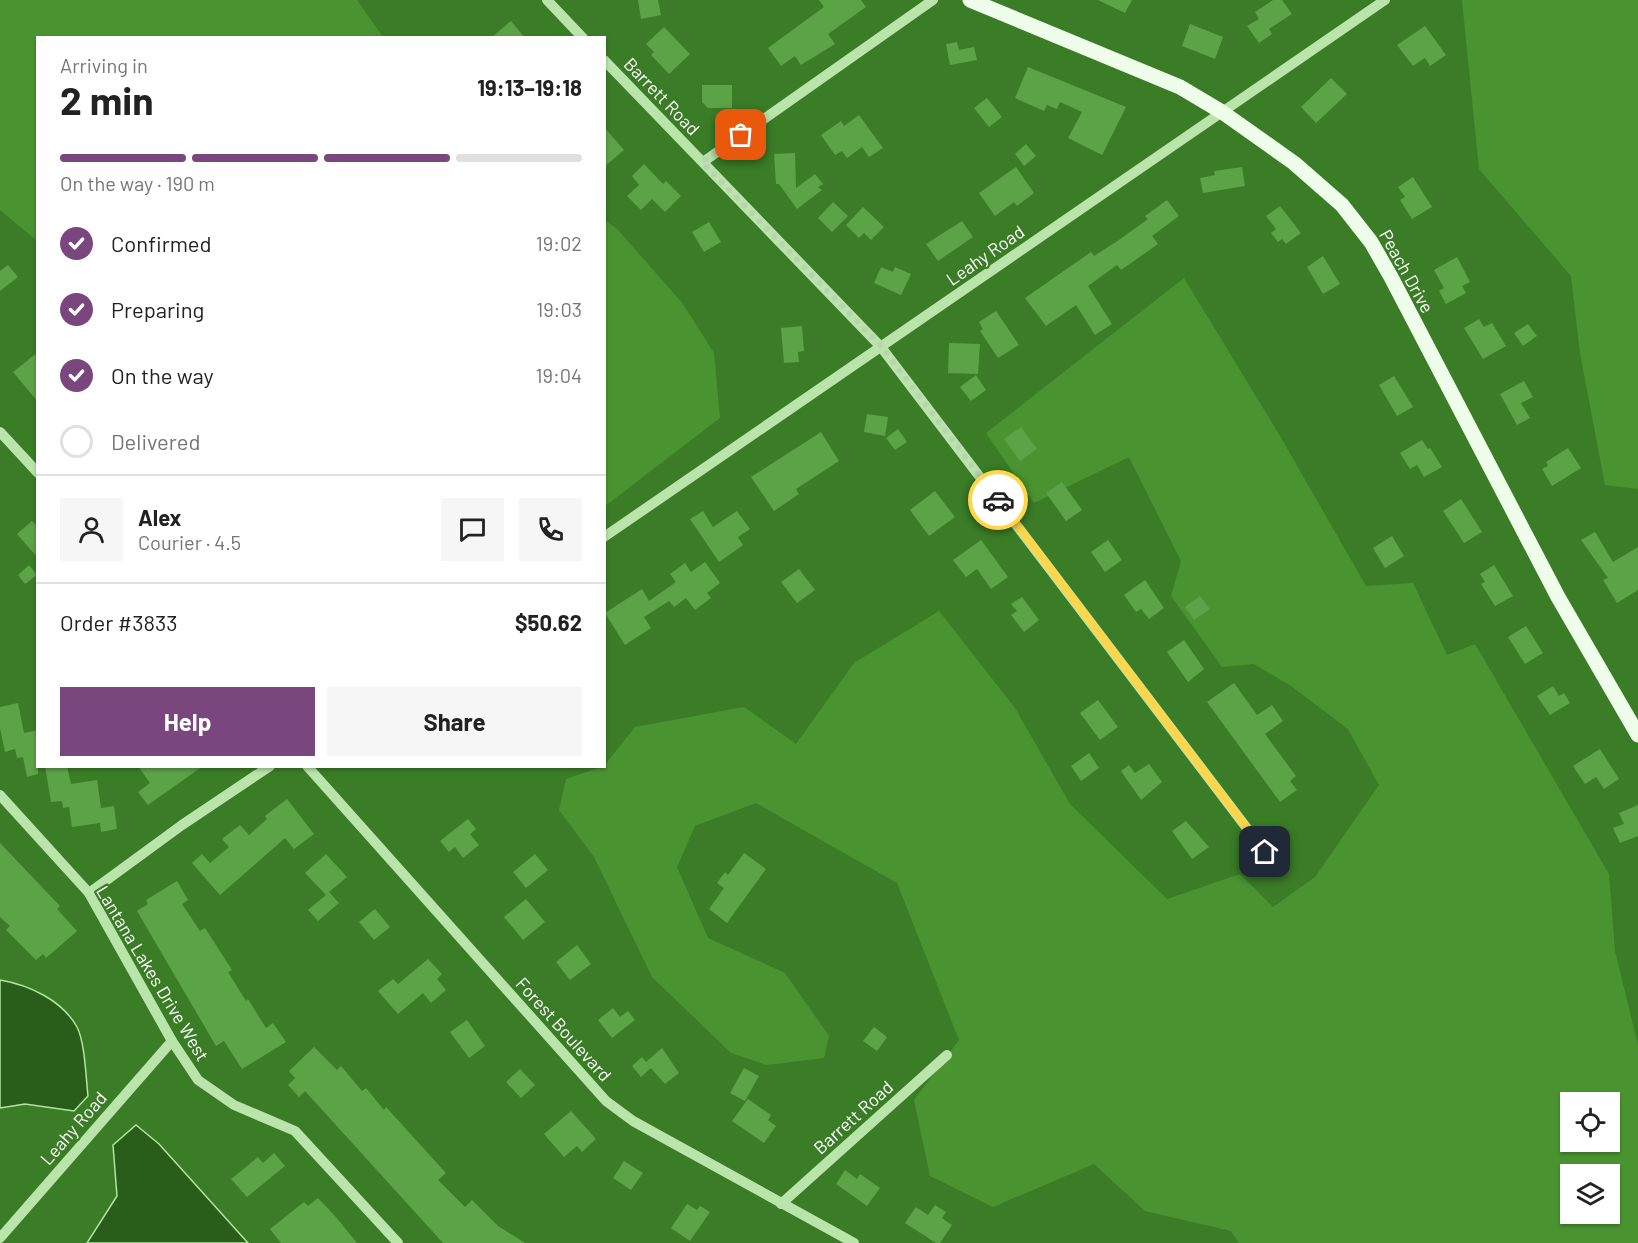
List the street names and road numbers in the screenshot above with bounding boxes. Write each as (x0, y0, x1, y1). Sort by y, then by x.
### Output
street label: Barrett Road (620, 53, 704, 139)
street label: Leahy Road (942, 220, 1028, 290)
street label: Peach Drive (1375, 226, 1439, 316)
street label: Lantana Lakes Drive West (92, 881, 214, 1065)
street label: Forest Boulevard (512, 973, 616, 1085)
street label: Barrett Road (809, 1076, 897, 1158)
street label: Leahy Road (35, 1087, 111, 1169)

